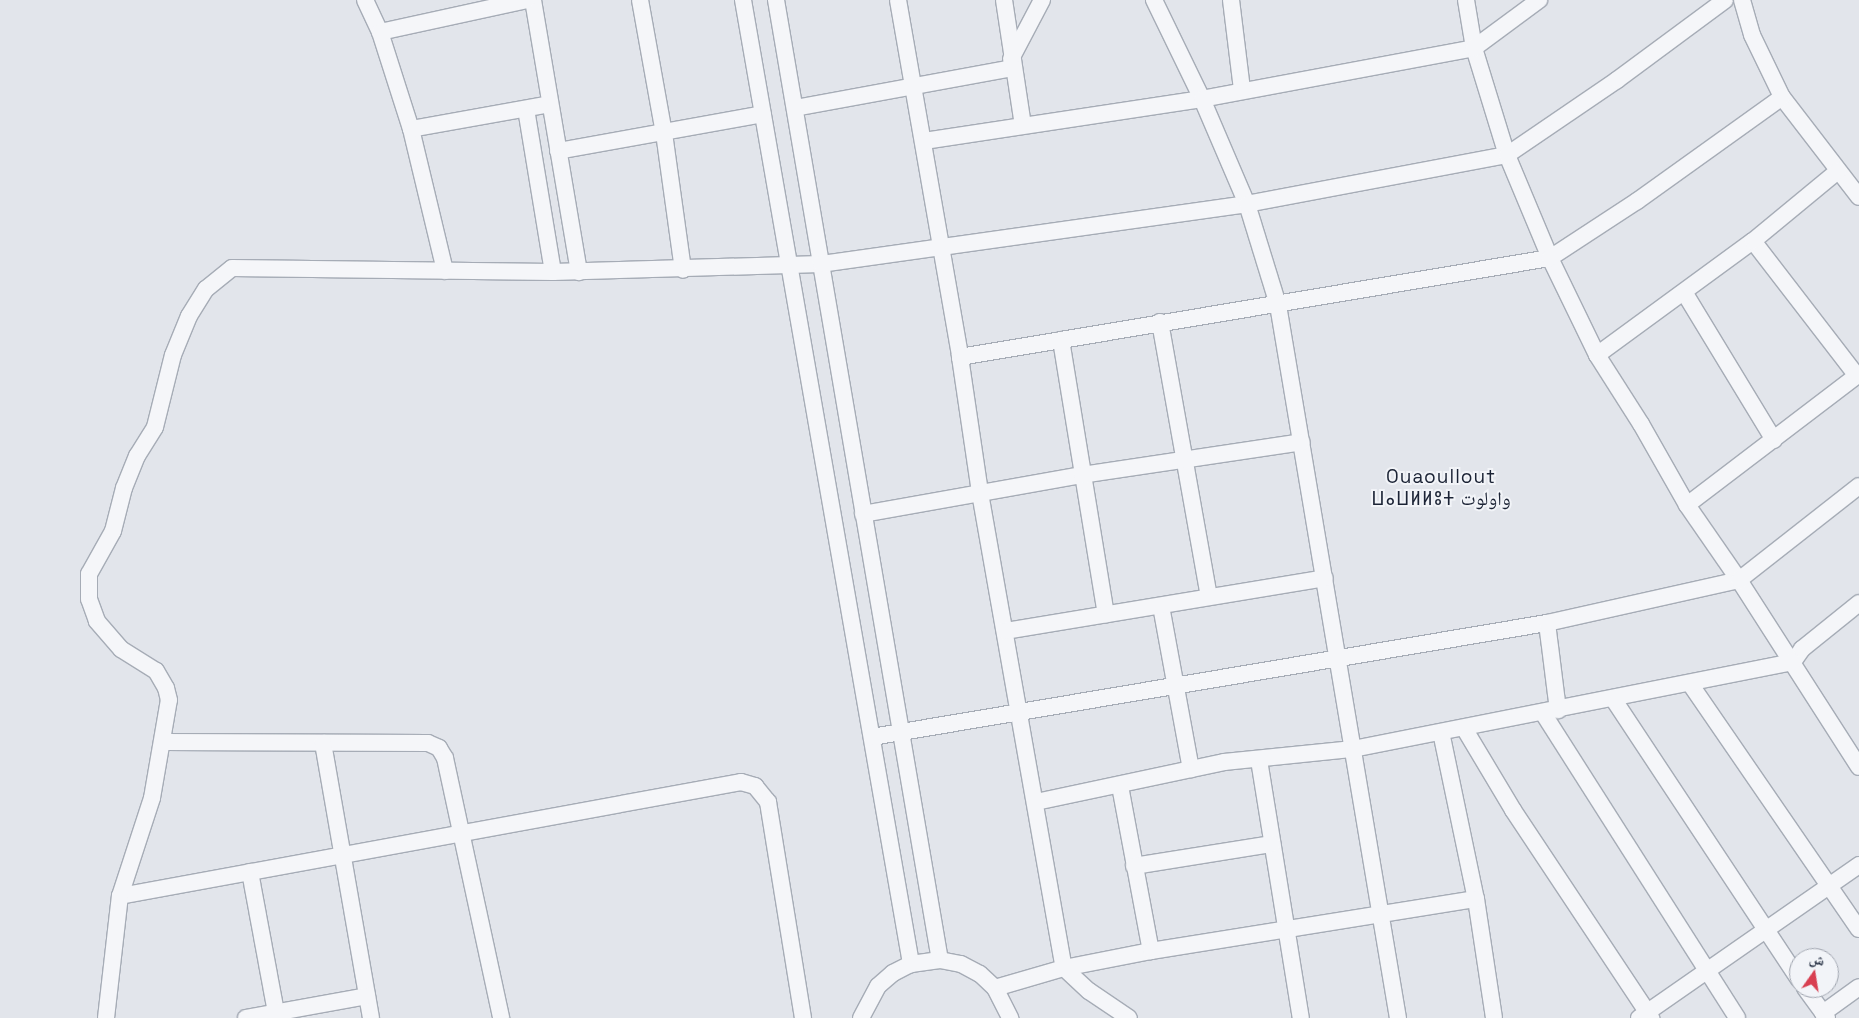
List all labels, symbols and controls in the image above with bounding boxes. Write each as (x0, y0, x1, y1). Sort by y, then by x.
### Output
district label: Ouaoullout ⵡⴰⵡⵍⵍⵓⵜ واولوت (1375, 466, 1507, 510)
north arrow (1789, 948, 1839, 998)
text: ش (1808, 949, 1826, 970)

